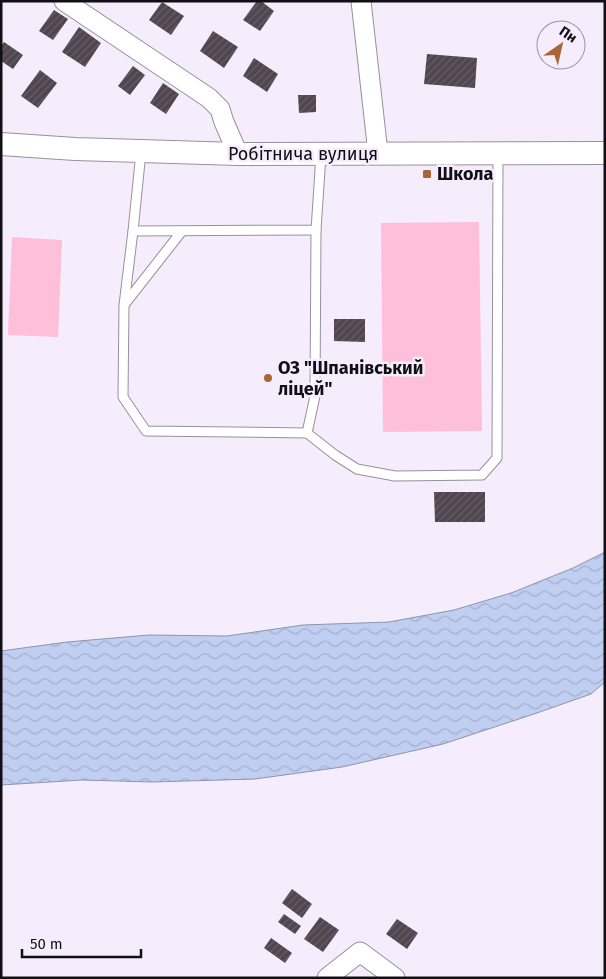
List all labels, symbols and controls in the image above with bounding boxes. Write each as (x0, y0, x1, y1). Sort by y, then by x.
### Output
north arrow (536, 20, 586, 70)
text: Пн (556, 23, 580, 47)
street label: Робітнича вулиця (228, 143, 378, 165)
place label: Школа (437, 163, 494, 185)
marker: Школа (421, 168, 433, 180)
place label: ОЗ "Шпанівський ліцей" (278, 357, 423, 400)
marker: ОЗ "Шпанівський ліцей" (262, 372, 274, 384)
scale bar (22, 926, 141, 958)
text: 50 m (30, 935, 63, 953)

